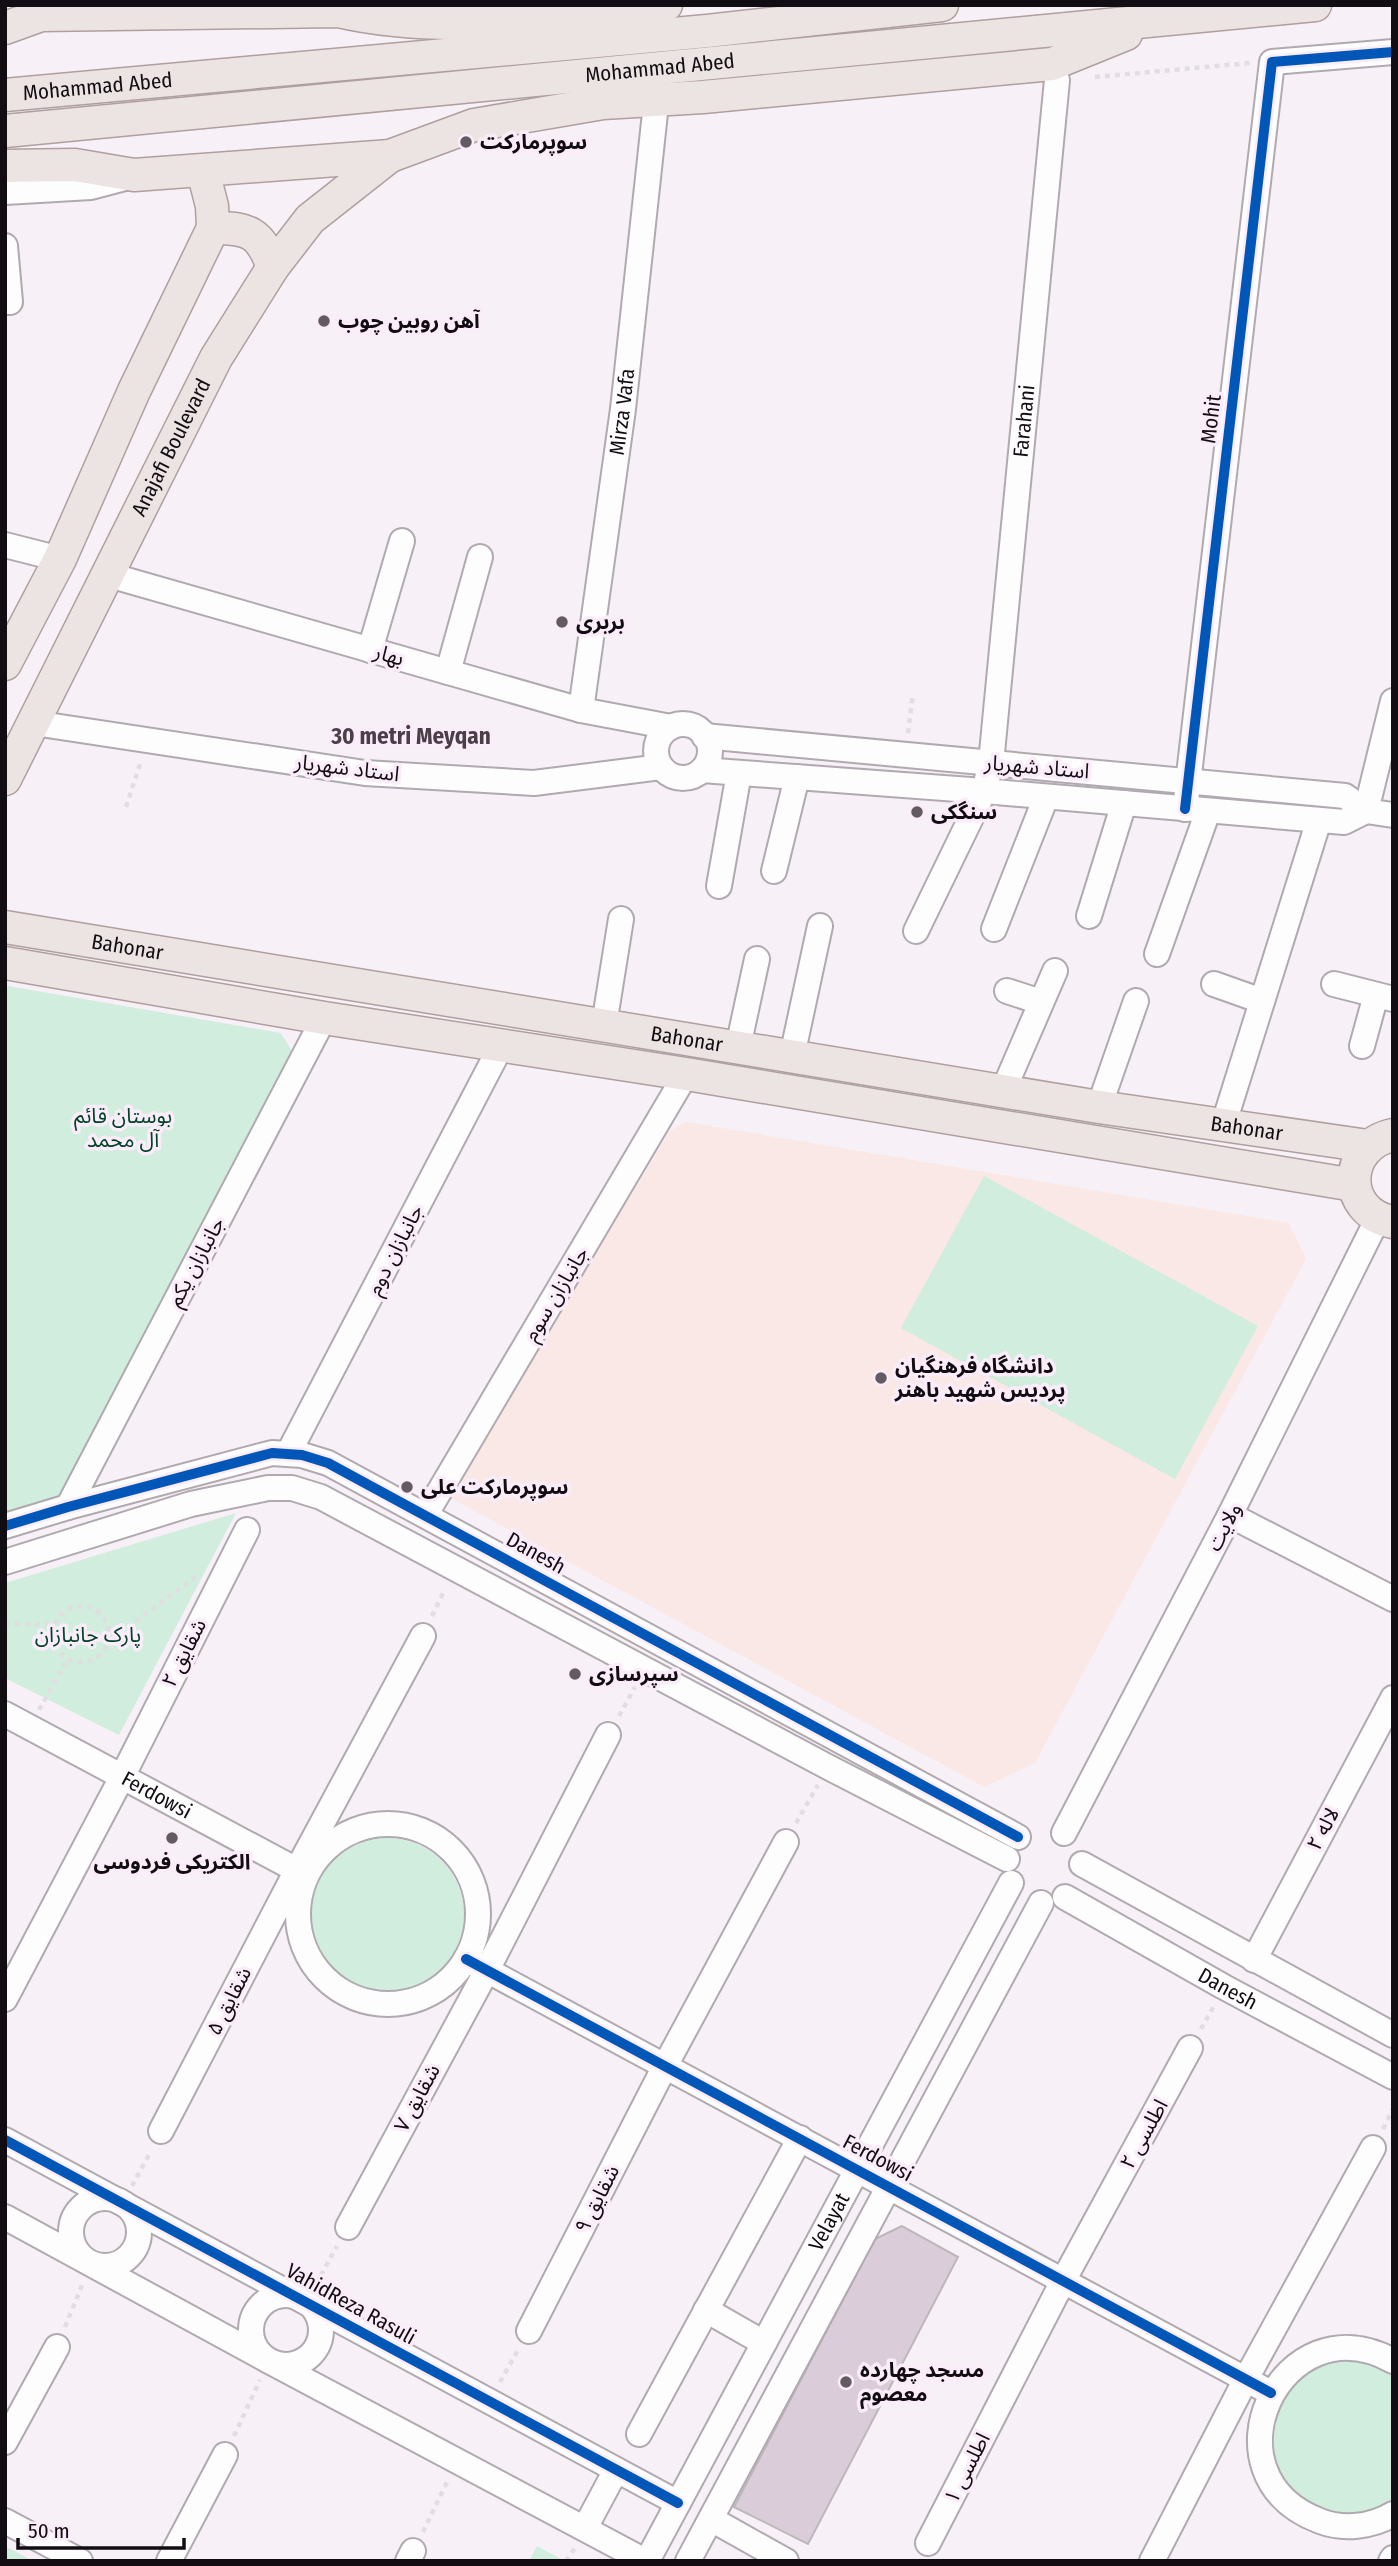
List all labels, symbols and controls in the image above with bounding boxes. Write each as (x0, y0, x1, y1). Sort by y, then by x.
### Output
street label: Mohammad Abed (584, 48, 736, 88)
street label: Mohammad Abed (22, 67, 174, 106)
place label: سوپرمارکت (480, 129, 587, 156)
marker: سوپرمارکت (458, 134, 474, 150)
place label: آهن روبین چوب (338, 308, 481, 335)
marker: آهن روبین چوب (316, 313, 332, 329)
street label: Mirza Vafa (604, 367, 640, 457)
street label: Anajafi Boulevard (126, 374, 217, 520)
street label: Farahani (1008, 384, 1040, 459)
street label: Mohit (1195, 393, 1227, 445)
place label: بربری (576, 609, 625, 635)
marker: بربری (554, 614, 570, 630)
street label: بهار (370, 638, 407, 672)
district label: 30 metri Meyqan (330, 722, 491, 750)
street label: استاد شهریار (292, 749, 401, 787)
street label: استاد شهریار (982, 749, 1091, 785)
place label: سنگکی (931, 799, 997, 825)
marker: سنگکی (909, 804, 925, 820)
street label: Bahonar (89, 928, 166, 966)
street label: Bahonar (649, 1020, 725, 1058)
park label: بوستان قائم آل محمد (74, 1103, 172, 1153)
street label: Bahonar (1209, 1110, 1285, 1147)
street label: جانبازان دوم (361, 1200, 432, 1301)
street label: جانبازان یکم (162, 1213, 232, 1312)
street label: جانبازان سوم (518, 1242, 597, 1347)
place label: دانشگاه فرهنگیان پردیس شهید باهنر (894, 1353, 1066, 1404)
marker: دانشگاه فرهنگیان پردیس شهید باهنر (873, 1370, 889, 1386)
place label: سوپرمارکت علی (421, 1474, 568, 1501)
marker: سوپرمارکت علی (399, 1479, 415, 1495)
street label: ولایت (1201, 1498, 1247, 1556)
street label: Danesh (502, 1526, 570, 1580)
street label: شقایق ۲ (156, 1614, 212, 1692)
park label: پارک جانبازان (35, 1622, 141, 1648)
place label: سپرسازی (589, 1661, 679, 1688)
marker: سپرسازی (567, 1666, 583, 1682)
street label: Ferdowsi (117, 1766, 196, 1824)
street label: لاله ۲ (1301, 1803, 1345, 1855)
marker: الکتریکی فردوسی (164, 1830, 180, 1846)
place label: الکتریکی فردوسی (94, 1849, 250, 1875)
street label: شقایق ۵ (201, 1962, 257, 2040)
street label: Danesh (1194, 1962, 1262, 2015)
street label: شقایق ۷ (388, 2060, 446, 2136)
street label: اطلسی ۲ (1114, 2095, 1174, 2173)
street label: Ferdowsi (838, 2129, 918, 2187)
street label: شقایق ۹ (569, 2160, 625, 2238)
street label: Velayat (803, 2188, 855, 2255)
street label: VahidReza Rasuli (281, 2258, 421, 2350)
place label: مسجد چهارده معصوم (860, 2357, 984, 2410)
marker: مسجد چهارده معصوم (838, 2374, 854, 2390)
street label: اطلسی ۱ (938, 2428, 996, 2508)
scale bar (18, 2506, 184, 2550)
text: 50 m (28, 2518, 70, 2544)

